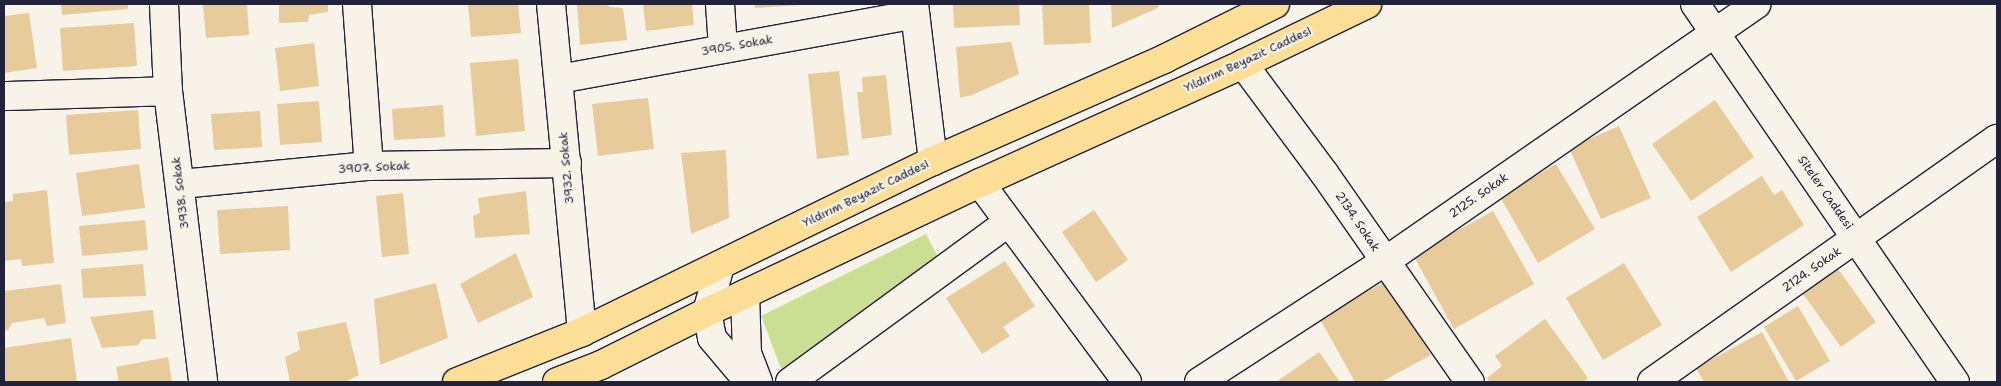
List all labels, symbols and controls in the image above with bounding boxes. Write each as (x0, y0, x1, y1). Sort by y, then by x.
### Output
street label: Yıldırım Beyazıt Caddesi (1182, 24, 1314, 96)
street label: 3905. Sokak (700, 33, 774, 59)
street label: 3932. Sokak (557, 131, 577, 205)
street label: Siteler Caddesi (1794, 153, 1856, 233)
street label: 3938. Sokak (169, 156, 193, 230)
street label: Yıldırım Beyazıt Caddesi (800, 157, 932, 231)
street label: 3907. Sokak (337, 159, 411, 177)
street label: 2125. Sokak (1447, 170, 1511, 222)
street label: 2134. Sokak (1332, 189, 1382, 255)
street label: 2124. Sokak (1780, 244, 1844, 296)

